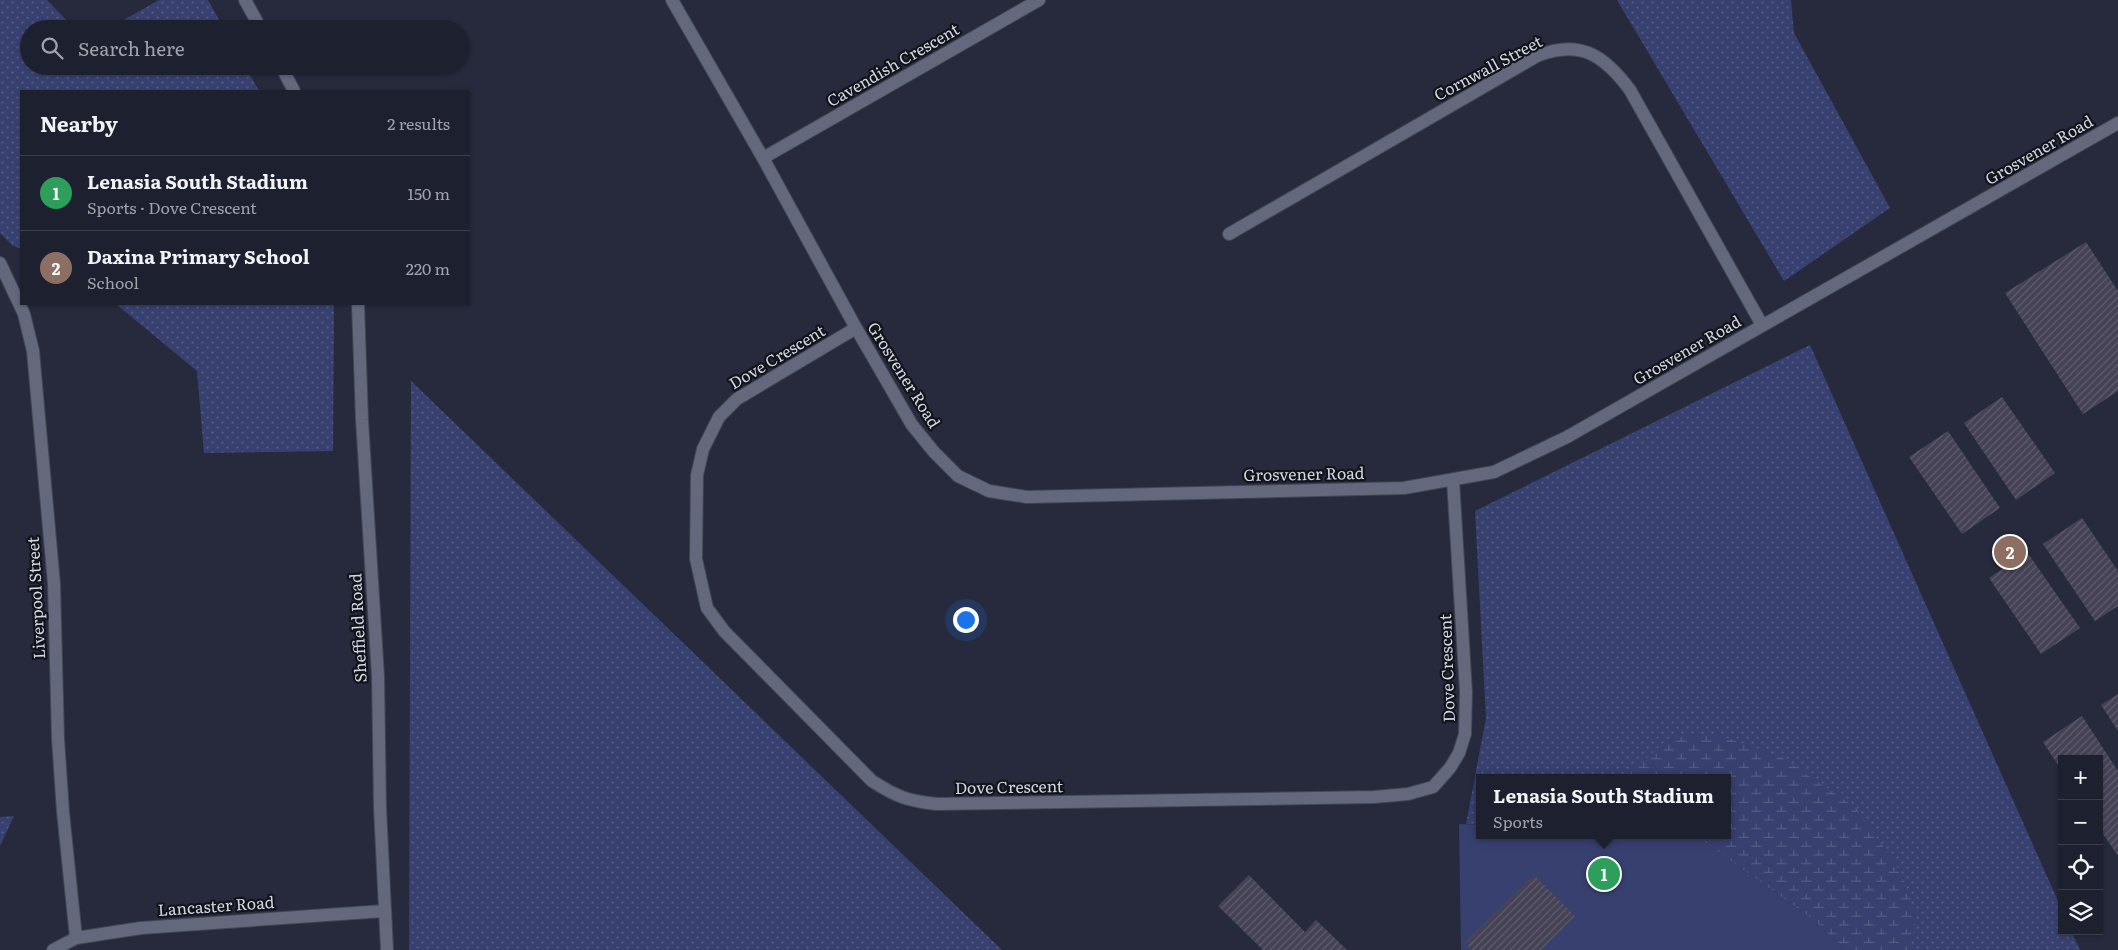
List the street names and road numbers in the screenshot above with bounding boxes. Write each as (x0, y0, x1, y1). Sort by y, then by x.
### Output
street label: Cavendish Crescent (822, 16, 964, 112)
street label: Cornwall Street (1429, 28, 1547, 106)
street label: Grosvener Road (1980, 108, 2097, 190)
street label: Grosvener Road (1628, 308, 1745, 390)
street label: Grosvener Road (863, 317, 947, 432)
street label: Dove Crescent (724, 318, 830, 394)
street label: Grosvener Road (1243, 460, 1365, 486)
street label: Liverpool Street (20, 536, 50, 660)
street label: Sheffield Road (342, 573, 372, 683)
street label: Dove Crescent (1432, 613, 1460, 723)
street label: Dove Crescent (955, 773, 1064, 799)
street label: Lancaster Road (157, 889, 275, 921)

